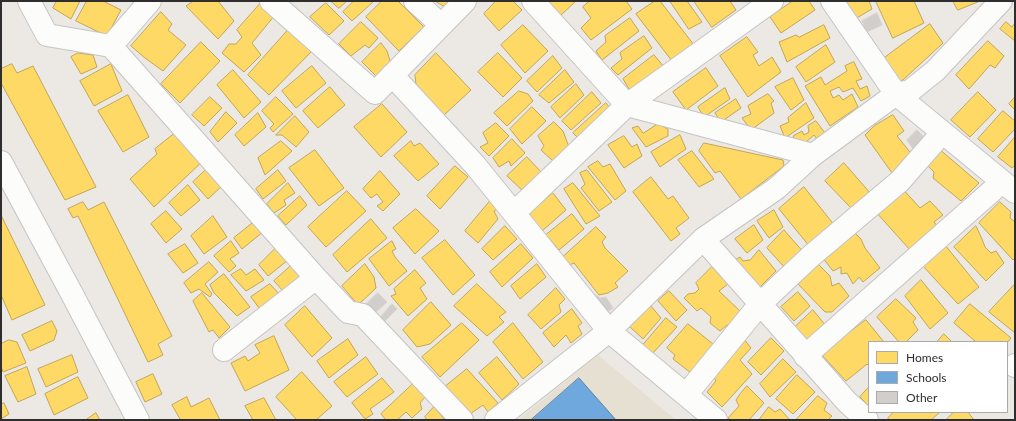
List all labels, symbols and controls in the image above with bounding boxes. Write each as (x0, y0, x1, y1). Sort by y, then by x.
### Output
legend (868, 341, 1008, 413)
text: Homes (906, 350, 943, 365)
text: Schools (906, 370, 947, 385)
text: Other (906, 390, 937, 405)

